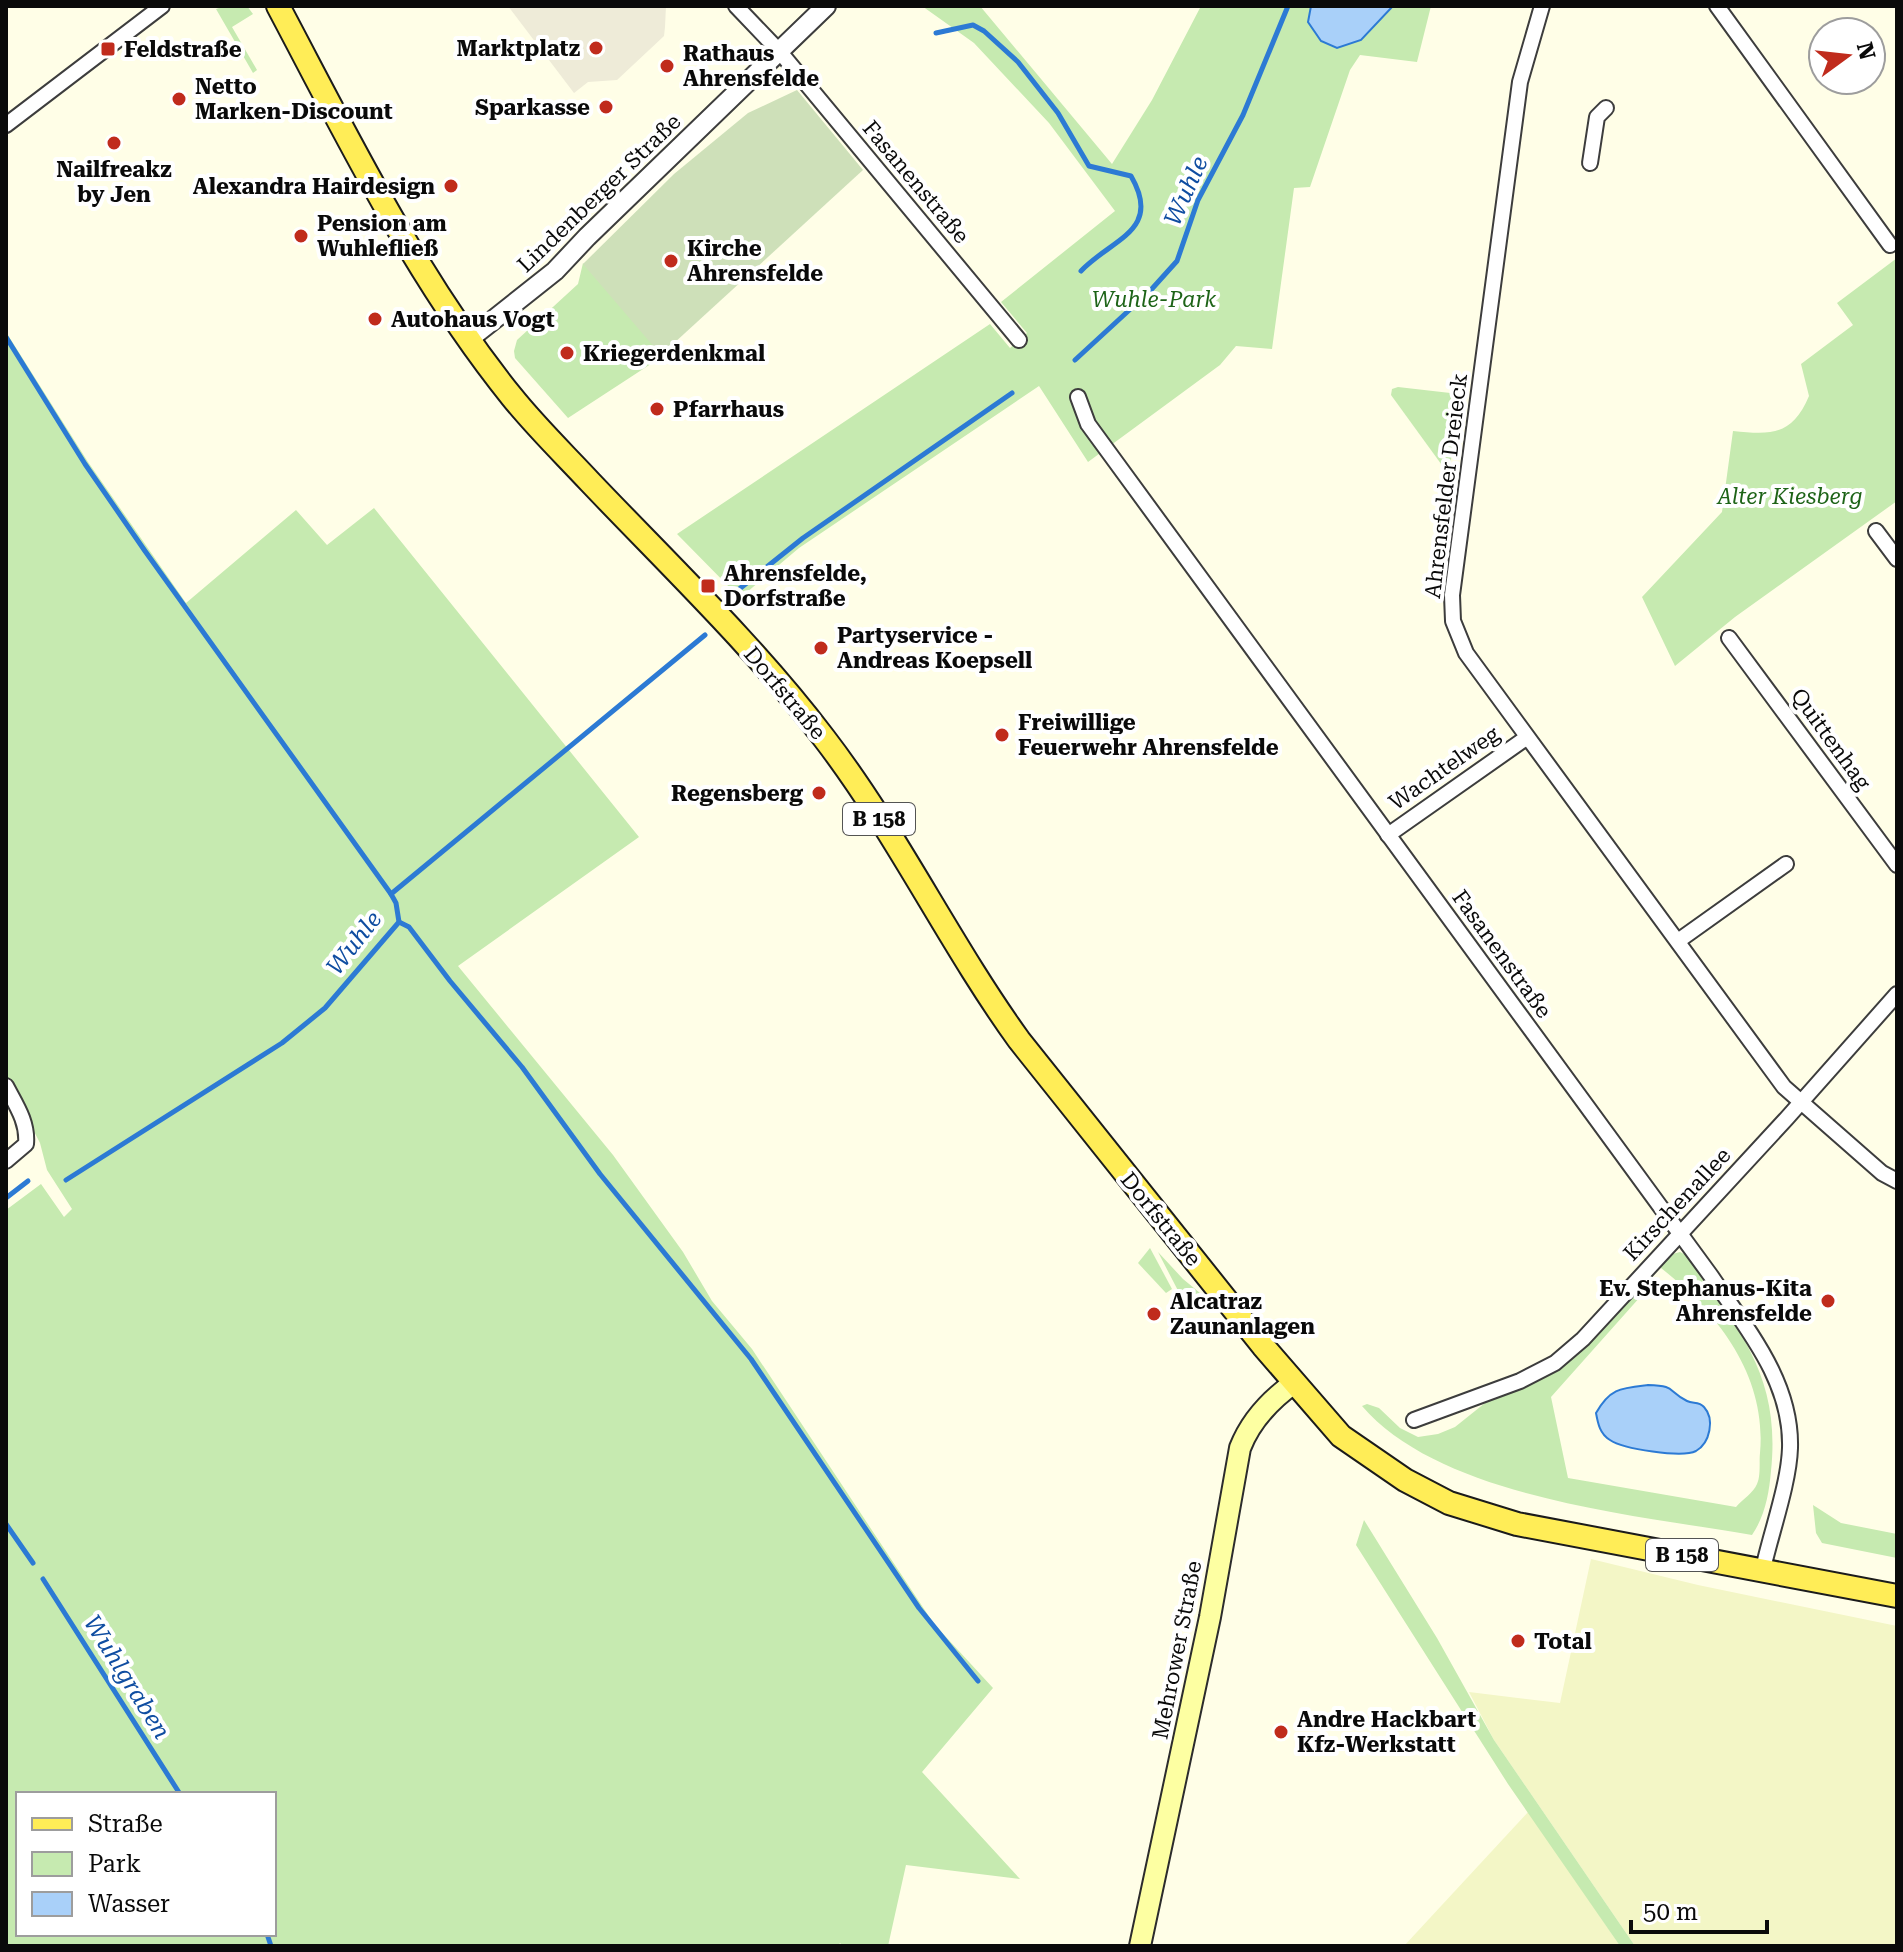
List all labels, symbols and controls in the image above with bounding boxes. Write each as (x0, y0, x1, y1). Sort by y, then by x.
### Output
north arrow (1807, 16, 1887, 96)
place label: Marktplatz (456, 36, 580, 61)
place label: Feldstraße (124, 37, 242, 62)
marker: Marktplatz (587, 39, 605, 57)
marker: Feldstraße (99, 40, 117, 58)
text: N (1852, 40, 1880, 62)
place label: Rathaus Ahrensfelde (683, 41, 819, 91)
marker: Rathaus Ahrensfelde (658, 57, 676, 75)
place label: Netto Marken-Discount (195, 74, 393, 124)
marker: Netto Marken-Discount (170, 90, 188, 108)
place label: Sparkasse (475, 95, 590, 120)
marker: Sparkasse (597, 98, 615, 116)
street label: Lindenberger Straße (512, 109, 686, 277)
street label: Fasanenstraße (858, 116, 974, 248)
marker: Nailfreakz by Jen (105, 134, 123, 152)
water label: Wuhle (1158, 152, 1214, 230)
place label: Nailfreakz by Jen (56, 157, 172, 207)
place label: Alexandra Hairdesign (193, 174, 435, 199)
marker: Alexandra Hairdesign (442, 177, 460, 195)
place label: Pension am Wuhlefließ (317, 211, 447, 261)
marker: Pension am Wuhlefließ (292, 227, 310, 245)
place label: Kirche Ahrensfelde (687, 236, 823, 286)
marker: Kirche Ahrensfelde (662, 252, 680, 270)
park label: Wuhle-Park (1092, 287, 1216, 312)
place label: Autohaus Vogt (391, 307, 555, 332)
marker: Autohaus Vogt (366, 310, 384, 328)
place label: Kriegerdenkmal (583, 341, 765, 366)
marker: Kriegerdenkmal (558, 344, 576, 362)
street label: Ahrensfelder Dreieck (1420, 372, 1472, 600)
place label: Pfarrhaus (673, 397, 784, 422)
marker: Pfarrhaus (648, 400, 666, 418)
park label: Alter Kiesberg (1715, 484, 1863, 509)
place label: Ahrensfelde, Dorfstraße (724, 561, 867, 611)
marker: Ahrensfelde, Dorfstraße (699, 577, 717, 595)
place label: Partyservice - Andreas Koepsell (837, 623, 1032, 673)
marker: Partyservice - Andreas Koepsell (812, 639, 830, 657)
street label: Dorfstraße (739, 642, 831, 744)
street label: Quittenhag (1786, 683, 1876, 795)
place label: Freiwillige Feuerwehr Ahrensfelde (1018, 710, 1279, 760)
street label: Wachtelweg (1384, 721, 1504, 815)
marker: Freiwillige Feuerwehr Ahrensfelde (993, 726, 1011, 744)
place label: Regensberg (671, 781, 803, 806)
marker: Regensberg (810, 784, 828, 802)
road number: B 158 (843, 803, 915, 835)
street label: Fasanenstraße (1447, 885, 1557, 1023)
water label: Wuhle (321, 906, 387, 980)
street label: Kirschenallee (1618, 1142, 1736, 1266)
street label: Dorfstraße (1116, 1167, 1206, 1271)
place label: Ev. Stephanus-Kita Ahrensfelde (1599, 1276, 1812, 1326)
place label: Alcatraz Zaunanlagen (1170, 1289, 1315, 1339)
marker: Ev. Stephanus-Kita Ahrensfelde (1819, 1292, 1837, 1310)
marker: Alcatraz Zaunanlagen (1145, 1305, 1163, 1323)
road number: B 158 (1646, 1539, 1718, 1571)
street label: Mehrower Straße (1147, 1559, 1207, 1741)
water label: Wuhlgraben (78, 1610, 176, 1744)
place label: Total (1534, 1629, 1592, 1654)
marker: Total (1509, 1632, 1527, 1650)
place label: Andre Hackbart Kfz-Werkstatt (1297, 1707, 1476, 1757)
marker: Andre Hackbart Kfz-Werkstatt (1272, 1723, 1290, 1741)
legend (16, 1792, 276, 1936)
text: Straße (88, 1810, 163, 1838)
text: Park (88, 1850, 141, 1878)
scale bar (1631, 1884, 1767, 1934)
text: Wasser (88, 1890, 170, 1918)
text: 50 m (1643, 1898, 1698, 1926)

